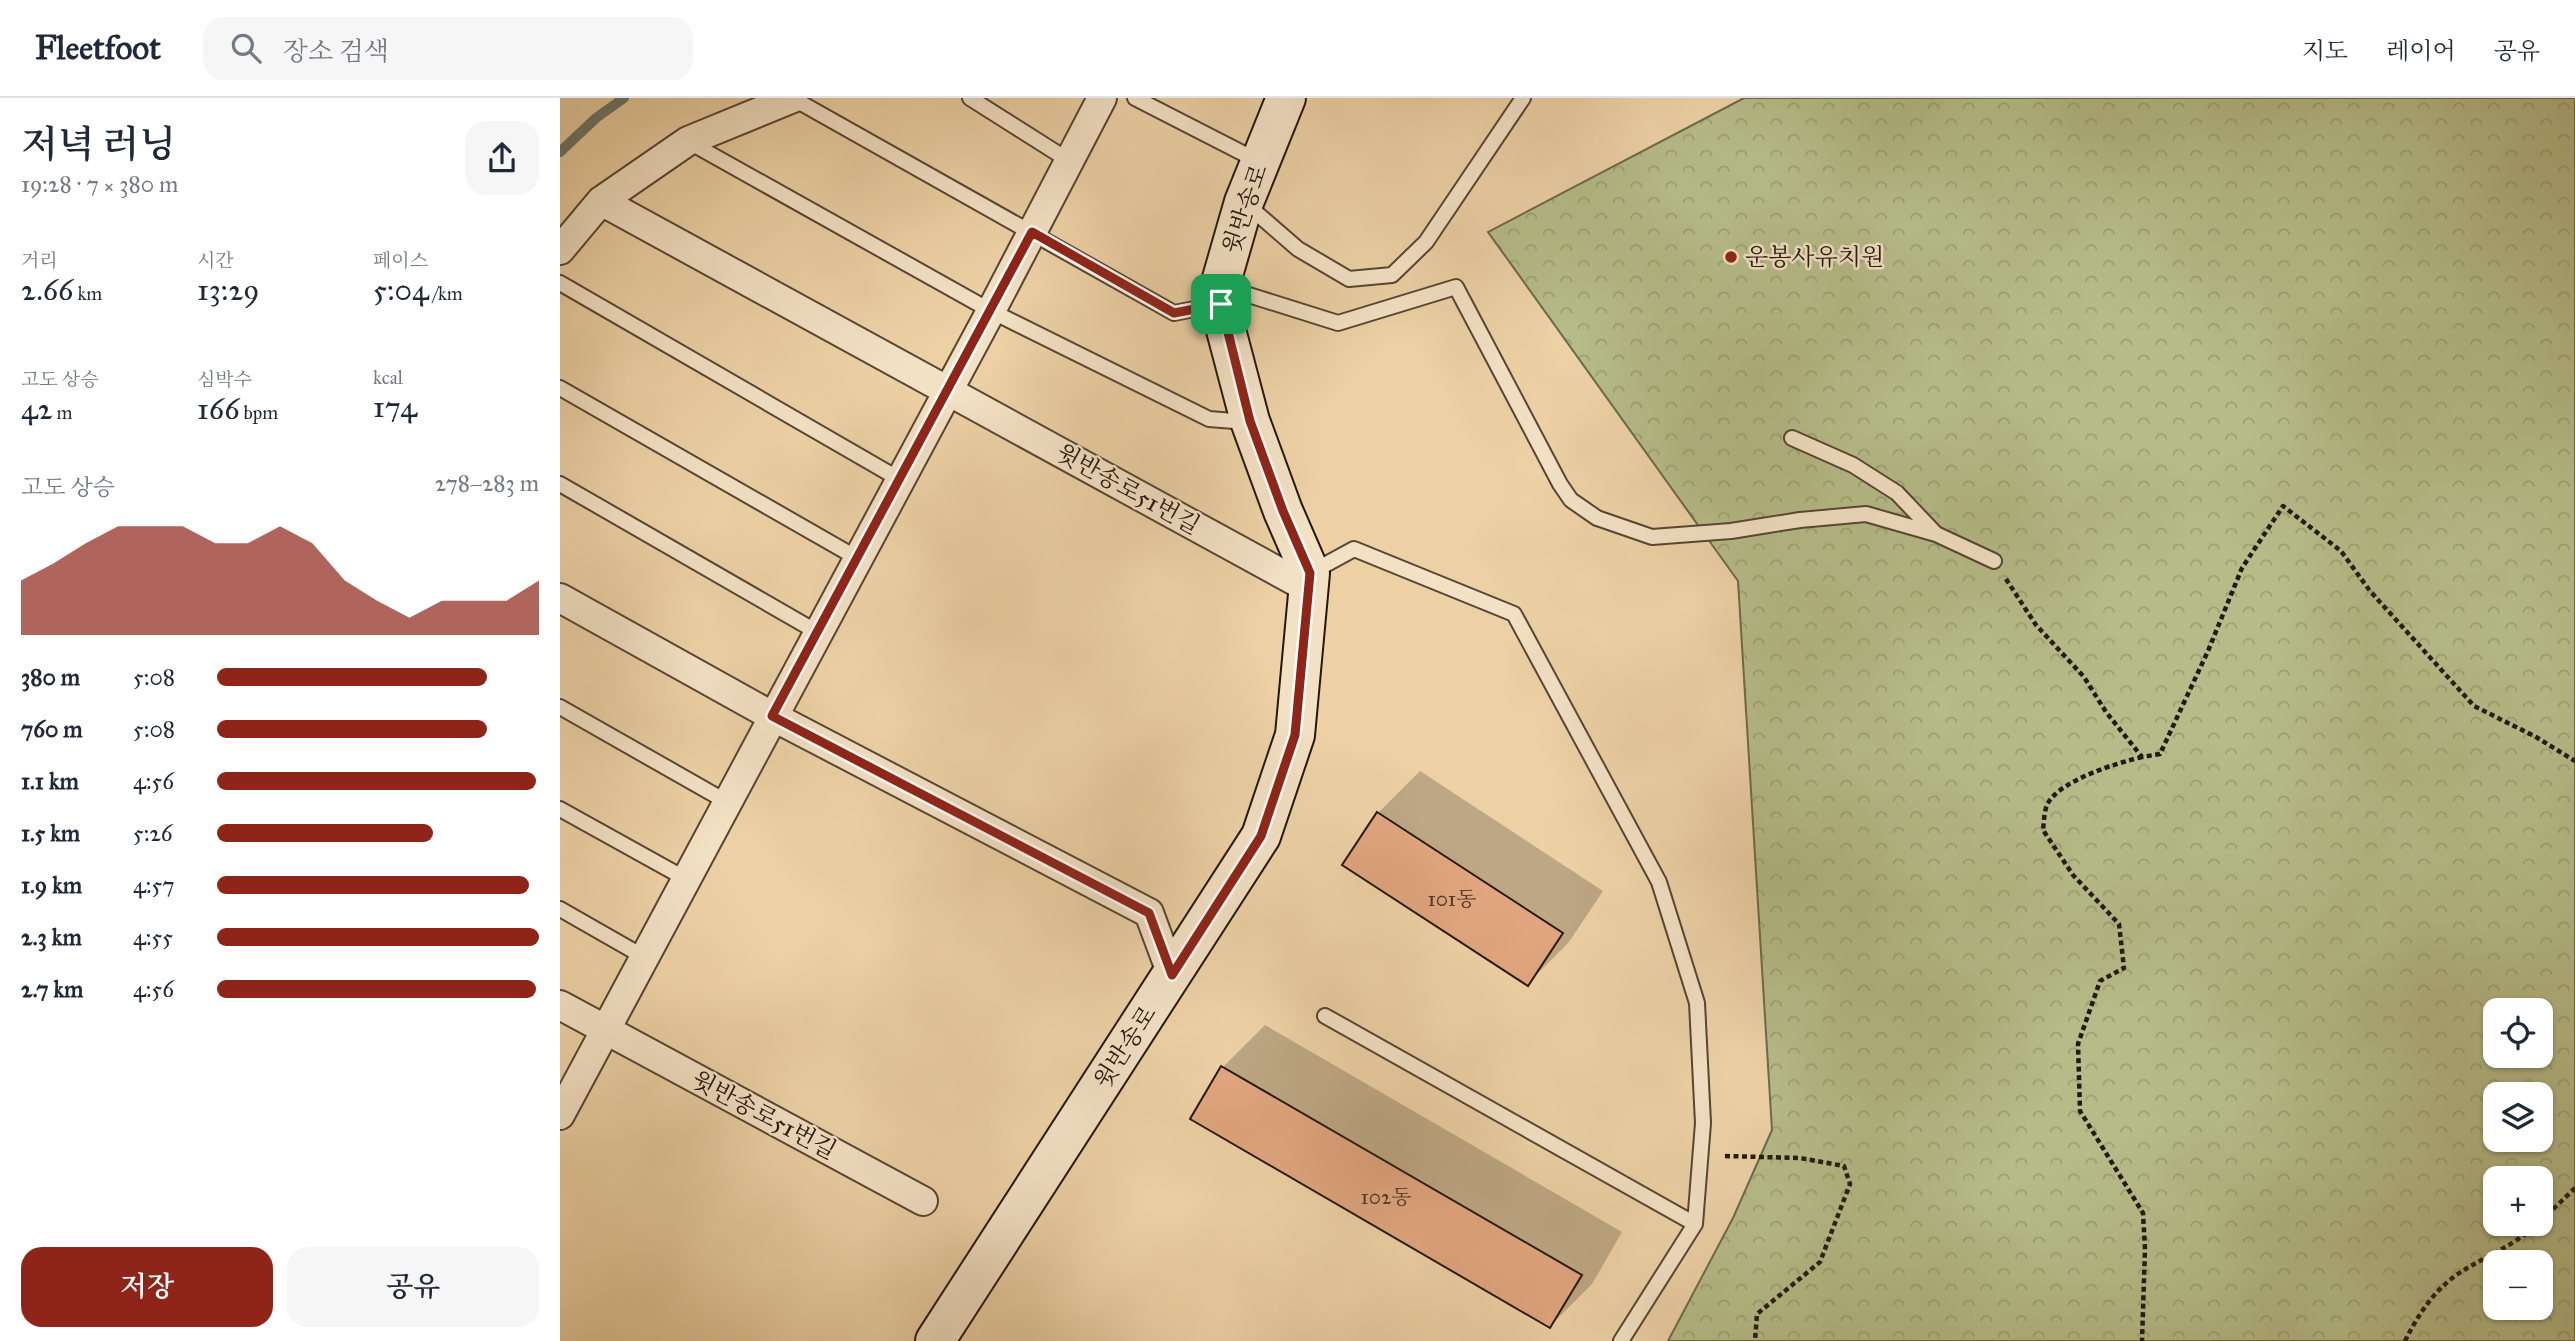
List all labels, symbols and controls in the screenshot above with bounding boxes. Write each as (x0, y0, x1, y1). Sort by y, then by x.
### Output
search box (203, 17, 693, 80)
text: Fleetfoot (35, 28, 161, 68)
icon: search (227, 29, 265, 67)
text: 장소 검색 (283, 35, 389, 67)
text: 지도 (2302, 36, 2348, 66)
text: 레이어 (2386, 36, 2456, 66)
text: 공유 (2494, 36, 2540, 66)
text: 저녁 러닝 (21, 121, 176, 167)
button: share (465, 121, 539, 195)
street label: 윗반송로 (1216, 160, 1274, 258)
text: 19:28 · 7 × 380 m (21, 170, 178, 198)
place label: 운봉사유치원 (1745, 242, 1884, 272)
text: 거리 (21, 249, 58, 272)
text: 시간 (197, 249, 234, 272)
text: 페이스 (373, 249, 428, 272)
marker: 운봉사유치원 (1723, 249, 1739, 265)
text: 2.66 (21, 272, 73, 308)
text: 13:29 (197, 272, 259, 308)
text: 5:04 (373, 272, 429, 308)
pin (1191, 274, 1251, 334)
text: km (73, 282, 102, 305)
text: /km (429, 282, 463, 305)
icon: arrive (1202, 285, 1240, 323)
text: kcal (373, 366, 403, 389)
text: 고도 상승 (21, 368, 99, 391)
text: 심박수 (197, 368, 252, 391)
text: 174 (373, 389, 417, 425)
text: 42 (21, 391, 53, 427)
text: 166 (197, 391, 240, 427)
text: m (53, 401, 73, 424)
text: bpm (240, 401, 278, 424)
street label: 윗반송로51번길 (1051, 437, 1205, 541)
text: 278–283 m (435, 469, 539, 497)
text: 고도 상승 (21, 473, 115, 501)
text: 380 m (21, 663, 80, 691)
text: 5:08 (133, 663, 175, 691)
text: 760 m (21, 715, 83, 743)
text: 5:08 (133, 715, 175, 743)
text: 1.1 km (21, 767, 79, 795)
text: 4:56 (133, 767, 174, 795)
text: 1.5 km (21, 819, 80, 847)
text: 5:26 (133, 819, 173, 847)
text: 1.9 km (21, 871, 82, 899)
text: 4:57 (133, 871, 175, 899)
house number: 101동 (1428, 886, 1476, 912)
text: 2.3 km (21, 923, 82, 951)
text: 4:55 (133, 923, 173, 951)
text: 2.7 km (21, 975, 83, 1003)
text: 4:56 (133, 975, 174, 1003)
map controls (2483, 998, 2553, 1320)
button: locate (2483, 998, 2553, 1068)
street label: 윗반송로 (1087, 1000, 1163, 1094)
street label: 윗반송로51번길 (686, 1064, 842, 1166)
button: layers (2483, 1082, 2553, 1152)
button: + (2483, 1166, 2553, 1236)
house number: 102동 (1360, 1184, 1412, 1210)
button: 저장 (21, 1247, 273, 1327)
button: 공유 (287, 1247, 539, 1327)
button: − (2483, 1250, 2553, 1320)

